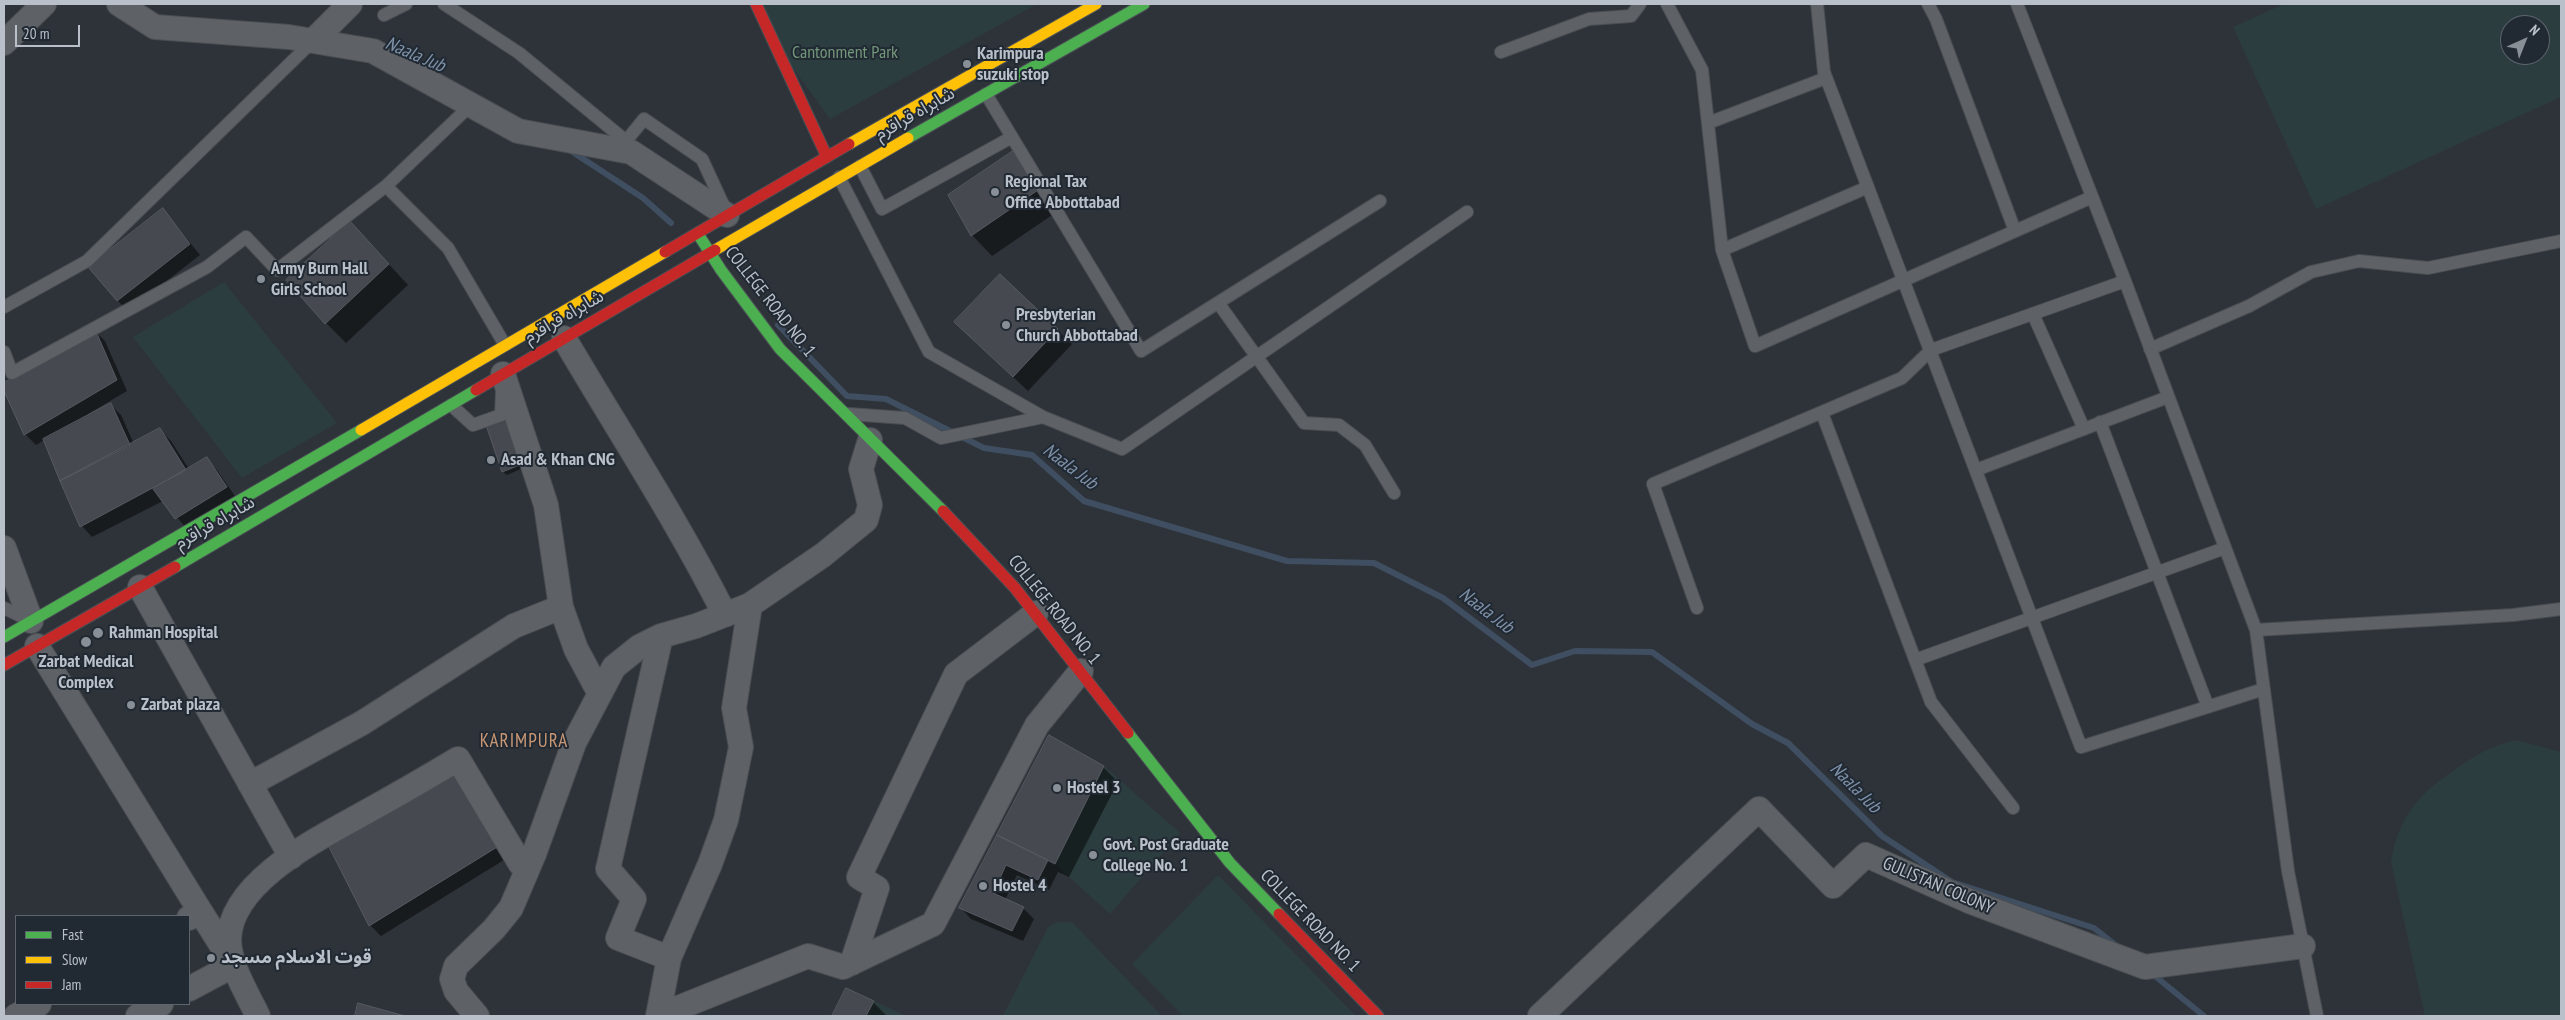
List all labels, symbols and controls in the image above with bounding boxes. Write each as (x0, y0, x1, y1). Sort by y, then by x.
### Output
scale bar (18, 15, 82, 47)
north arrow (2500, 15, 2550, 65)
text: N (2526, 21, 2544, 39)
text: 20 m (23, 24, 49, 43)
water label: Naala Jub (382, 32, 448, 78)
park label: Cantonment Park (792, 42, 898, 64)
place label: Karimpura suzuki stop (977, 43, 1049, 86)
marker: Karimpura suzuki stop (961, 58, 973, 70)
street label: شاہراہ قراقرم (871, 83, 959, 145)
place label: Regional Tax Office Abbottabad (1005, 171, 1120, 213)
marker: Regional Tax Office Abbottabad (989, 186, 1001, 198)
street label: COLLEGE ROAD NO. 1 (720, 242, 820, 362)
place label: Army Burn Hall Girls School (271, 258, 368, 300)
marker: Army Burn Hall Girls School (255, 273, 267, 285)
street label: شاہراہ قراقرم (520, 286, 608, 348)
place label: Presbyterian Church Abbottabad (1016, 304, 1138, 346)
marker: Presbyterian Church Abbottabad (1000, 319, 1012, 331)
water label: Naala Jub (1038, 439, 1102, 495)
place label: Asad & Khan CNG (501, 449, 615, 471)
marker: Asad & Khan CNG (485, 454, 497, 466)
street label: شاہراہ قراقرم (171, 492, 259, 554)
street label: COLLEGE ROAD NO. 1 (1003, 551, 1105, 669)
water label: Naala Jub (1454, 583, 1518, 639)
place label: Rahman Hospital (109, 622, 218, 644)
marker: Rahman Hospital (91, 626, 105, 640)
marker: Zarbat Medical Complex (79, 635, 93, 649)
place label: Zarbat Medical Complex (39, 651, 133, 694)
place label: Zarbat plaza (141, 694, 220, 716)
marker: Zarbat plaza (125, 699, 137, 711)
district label: KARIMPURA (479, 731, 569, 753)
water label: Naala Jub (1825, 758, 1885, 818)
place label: Hostel 3 (1067, 777, 1121, 799)
marker: Hostel 3 (1051, 782, 1063, 794)
place label: Govt. Post Graduate College No. 1 (1103, 834, 1229, 876)
marker: Govt. Post Graduate College No. 1 (1087, 849, 1099, 861)
street label: GULISTAN COLONY (1879, 853, 1997, 919)
street label: COLLEGE ROAD NO. 1 (1256, 865, 1364, 977)
place label: Hostel 4 (993, 875, 1047, 897)
marker: Hostel 4 (977, 880, 989, 892)
legend (15, 915, 190, 1005)
text: Fast (62, 925, 83, 944)
place label: قوت الاسلام مسجد (221, 947, 372, 969)
text: Slow (62, 950, 87, 969)
marker: قوت الاسلام مسجد (205, 952, 217, 964)
text: Jam (62, 975, 81, 994)

